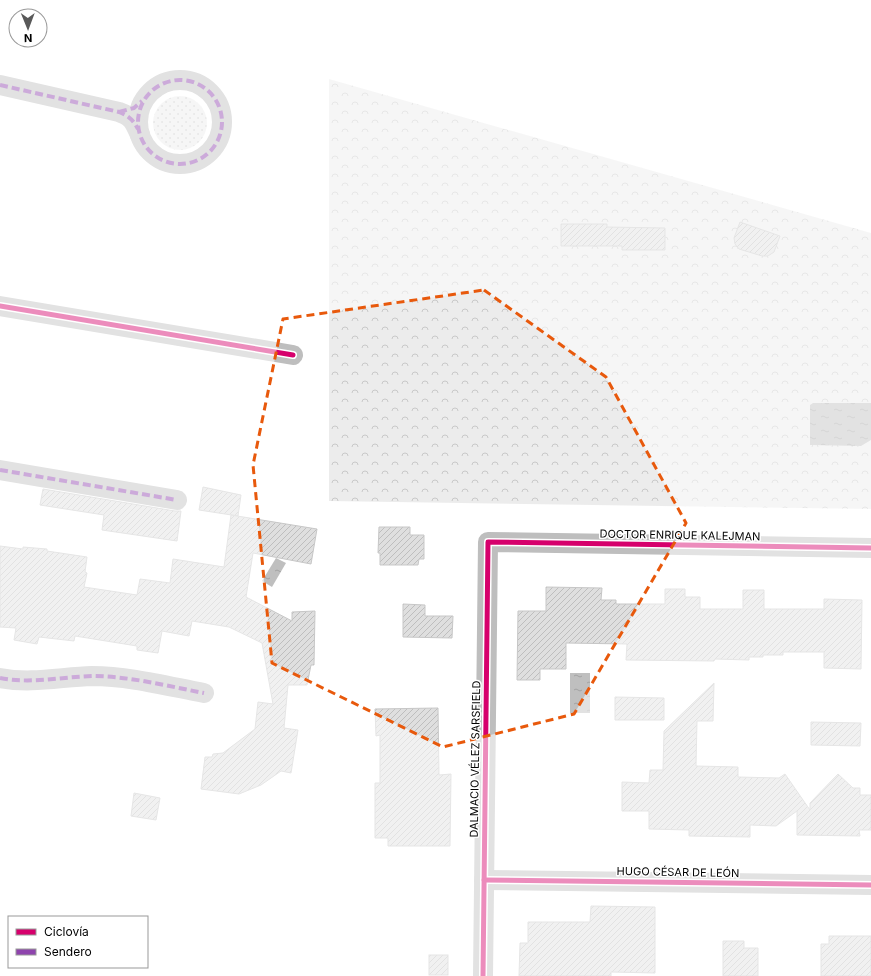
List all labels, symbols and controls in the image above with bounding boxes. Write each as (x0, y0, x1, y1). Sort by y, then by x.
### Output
north arrow (8, 8, 48, 48)
text: N (24, 31, 32, 45)
street label: DOCTOR ENRIQUE KALEJMAN (599, 527, 761, 543)
street label: DALMACIO VÉLEZ SARSFIELD (467, 680, 483, 838)
street label: HUGO CÉSAR DE LEÓN (617, 864, 739, 880)
legend (8, 916, 148, 968)
text: Ciclovía (44, 924, 89, 939)
text: Sendero (44, 944, 92, 959)

